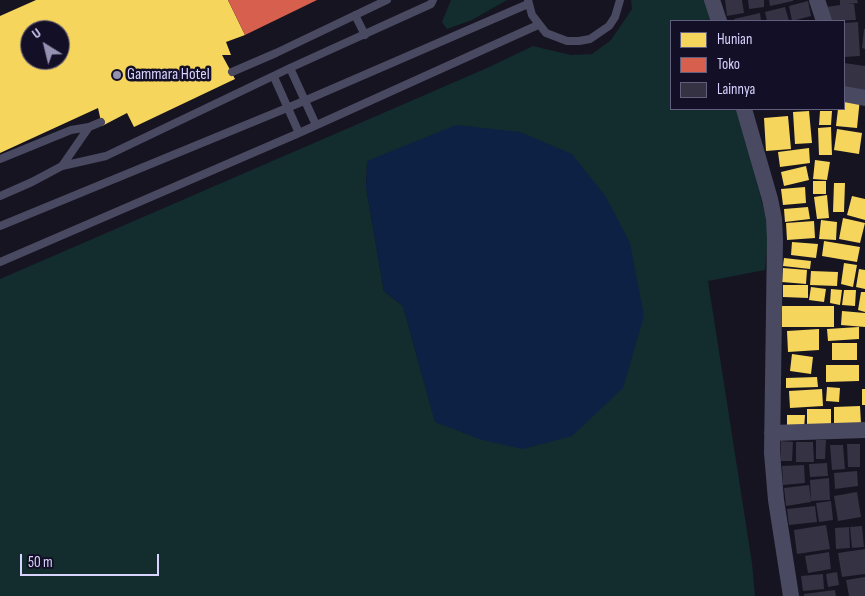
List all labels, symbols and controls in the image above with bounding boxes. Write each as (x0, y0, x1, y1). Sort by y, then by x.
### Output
north arrow (20, 20, 70, 70)
legend (670, 20, 845, 110)
text: U (29, 24, 44, 42)
text: Hunian (717, 30, 752, 49)
text: Toko (717, 55, 740, 74)
place label: Gammara Hotel (127, 65, 210, 85)
marker: Gammara Hotel (111, 69, 123, 81)
text: Lainnya (717, 80, 755, 99)
scale bar (22, 544, 161, 576)
text: 50 m (28, 553, 53, 572)

